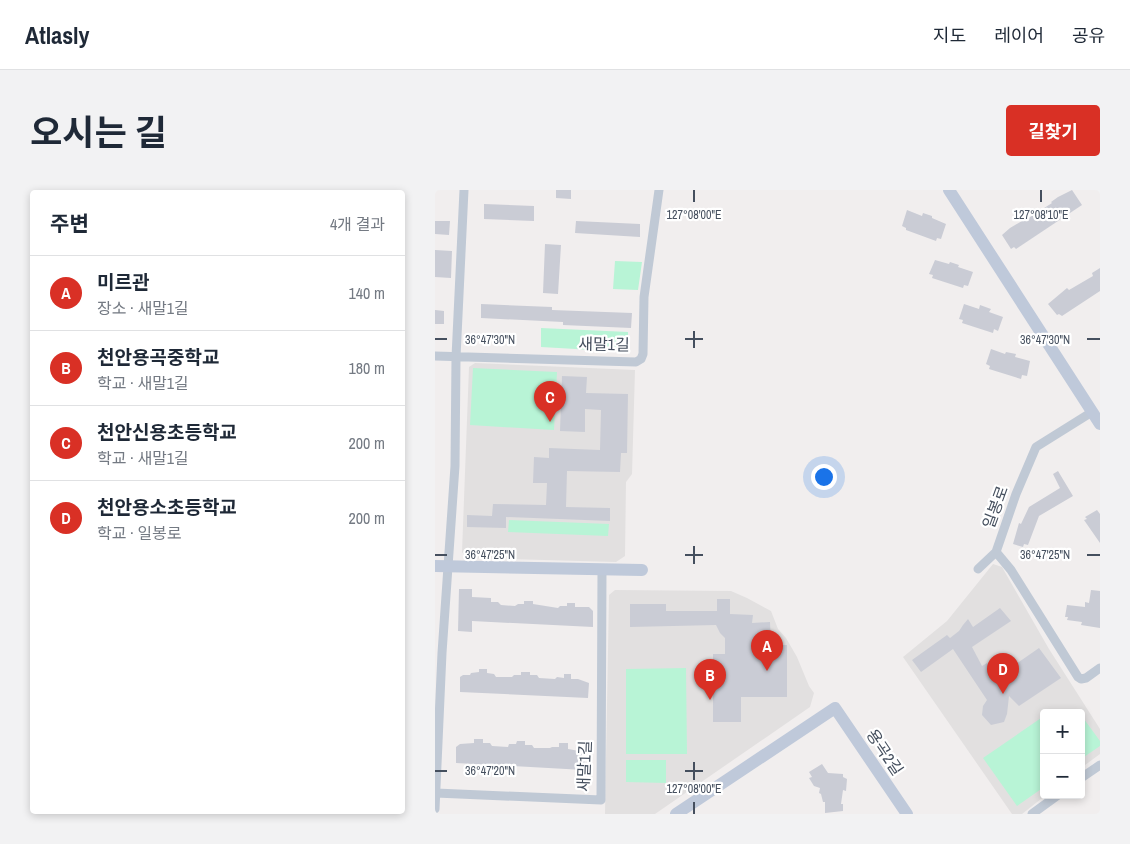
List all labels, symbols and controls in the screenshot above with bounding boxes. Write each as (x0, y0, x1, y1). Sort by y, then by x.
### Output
text: Atlasly (25, 19, 90, 51)
text: 지도 (933, 23, 966, 48)
text: 레이어 (994, 23, 1044, 48)
text: 공유 (1072, 23, 1105, 48)
button: 길찾기 (1006, 105, 1100, 156)
text: 오시는 길 (30, 109, 167, 156)
text: 127°08'00"E (666, 207, 722, 223)
text: 127°08'10"E (1013, 207, 1069, 223)
text: 주변 (50, 209, 89, 238)
text: 4개 결과 (330, 213, 385, 235)
text: 미르관 (97, 269, 149, 295)
text: A (61, 282, 71, 304)
text: 140 m (349, 282, 385, 304)
text: 장소 · 새말1길 (97, 297, 189, 319)
text: 36°47'30"N (465, 332, 515, 348)
text: 36°47'30"N (1020, 332, 1070, 348)
street label: 새말1길 (578, 333, 630, 355)
text: 천안용곡중학교 (97, 344, 219, 370)
text: B (61, 357, 71, 379)
text: 180 m (349, 357, 385, 379)
text: 학교 · 새말1길 (97, 372, 189, 394)
pin: C (534, 381, 566, 422)
text: 천안신용초등학교 (97, 419, 237, 445)
text: C (61, 432, 71, 454)
text: 200 m (349, 432, 385, 454)
text: 학교 · 새말1길 (97, 447, 189, 469)
your location (811, 464, 837, 490)
street label: 일봉로 (977, 482, 1013, 532)
text: 천안용소초등학교 (97, 494, 237, 520)
text: D (61, 507, 71, 529)
text: 200 m (349, 507, 385, 529)
text: 학교 · 일봉로 (97, 522, 182, 544)
text: 36°47'25"N (465, 547, 515, 563)
text: 36°47'25"N (1020, 547, 1070, 563)
pin: A (751, 630, 783, 671)
pin: D (987, 653, 1019, 694)
pin: B (694, 659, 726, 700)
map controls (1040, 709, 1085, 799)
button: + (1040, 709, 1085, 754)
street label: 용곡2길 (861, 725, 909, 779)
street label: 새말1길 (572, 740, 596, 792)
button: − (1040, 754, 1085, 799)
text: 36°47'20"N (465, 763, 515, 779)
text: 127°08'00"E (666, 781, 722, 797)

